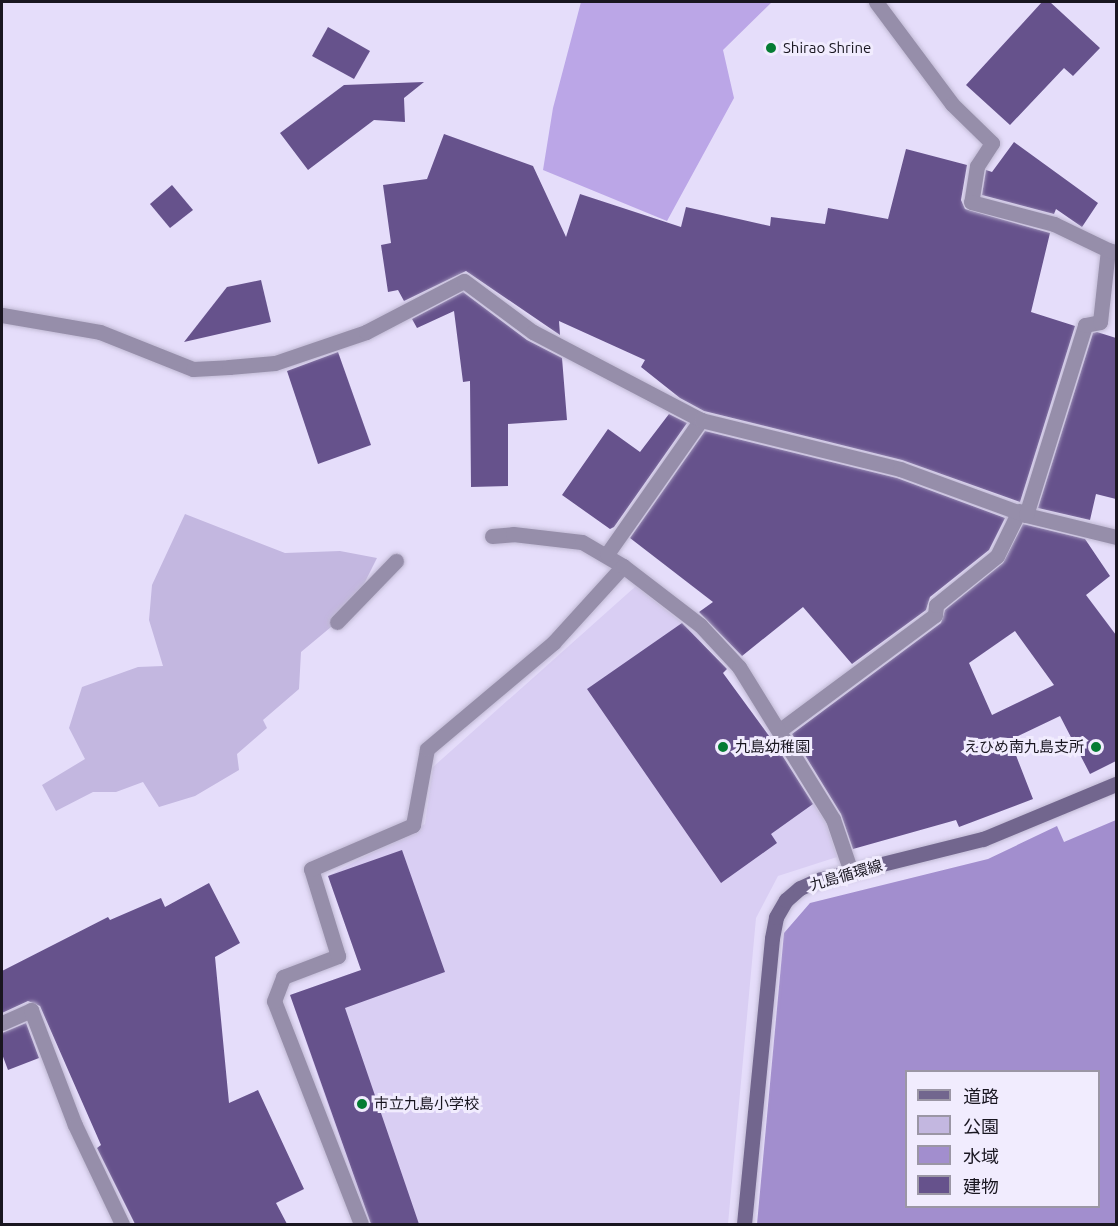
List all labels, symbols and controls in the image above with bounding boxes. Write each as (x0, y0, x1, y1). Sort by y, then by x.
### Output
place label: Shirao Shrine (783, 39, 871, 57)
marker: Shirao Shrine (764, 41, 778, 55)
place label: 九島幼稚園 (735, 738, 810, 756)
place label: えひめ南九島支所 (964, 738, 1084, 756)
marker: 九島幼稚園 (716, 740, 730, 754)
marker: えひめ南九島支所 (1089, 740, 1103, 754)
street label: 九島循環線 (807, 856, 885, 894)
legend (905, 1070, 1100, 1208)
text: 道路 (963, 1086, 999, 1106)
place label: 市立九島小学校 (374, 1095, 479, 1113)
marker: 市立九島小学校 (355, 1097, 369, 1111)
text: 公園 (963, 1116, 999, 1136)
text: 水域 (963, 1146, 999, 1166)
text: 建物 (963, 1176, 999, 1196)

